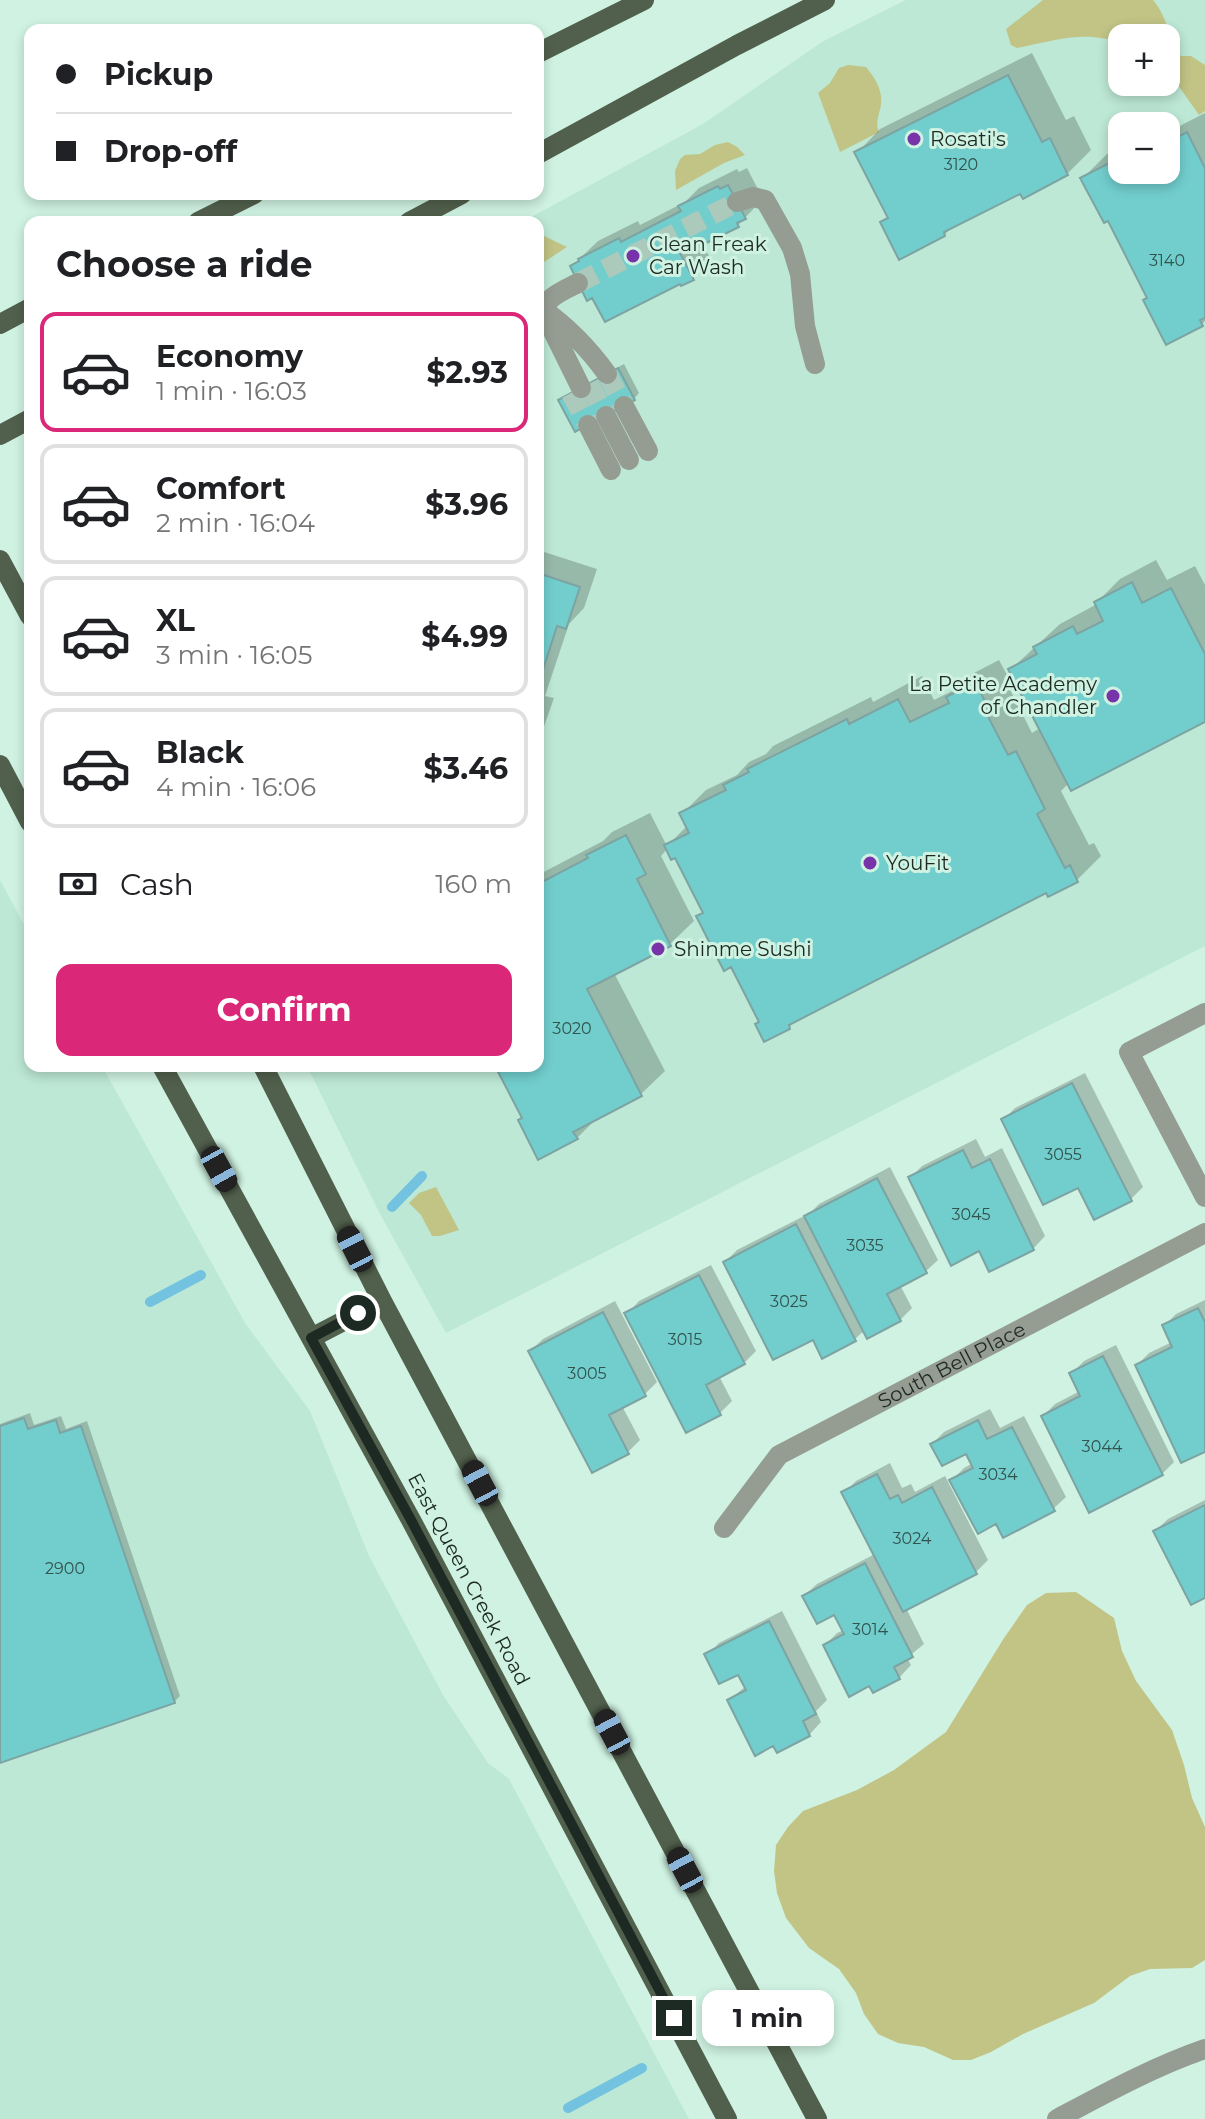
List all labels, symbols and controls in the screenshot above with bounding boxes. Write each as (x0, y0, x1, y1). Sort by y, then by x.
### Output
map controls (1108, 24, 1180, 184)
button: + (1108, 24, 1180, 96)
text: Pickup (104, 56, 213, 93)
button: − (1108, 112, 1180, 184)
place label: Rosati's (930, 127, 1006, 151)
marker: Rosati's (905, 130, 923, 148)
text: Drop-off (104, 133, 237, 170)
house number: 3120 (944, 155, 978, 174)
place label: Clean Freak Car Wash (649, 232, 767, 279)
text: Choose a ride (56, 242, 313, 286)
marker: Clean Freak Car Wash (624, 247, 642, 265)
house number: 3140 (1149, 251, 1185, 270)
icon: car (60, 336, 132, 408)
text: Economy (156, 338, 303, 375)
text: $2.93 (426, 354, 508, 391)
text: 1 min · 16:03 (156, 375, 307, 407)
icon: car (60, 468, 132, 540)
text: Comfort (156, 470, 286, 507)
text: $3.96 (425, 486, 508, 523)
text: 2 min · 16:04 (156, 507, 315, 539)
icon: car (60, 600, 132, 672)
text: XL (156, 602, 195, 639)
text: $4.99 (421, 618, 508, 655)
text: 3 min · 16:05 (156, 639, 312, 671)
place label: La Petite Academy of Chandler (909, 672, 1097, 719)
marker: La Petite Academy of Chandler (1104, 687, 1122, 705)
icon: car (60, 732, 132, 804)
text: Black (156, 734, 244, 771)
text: $3.46 (424, 750, 508, 787)
text: 4 min · 16:06 (156, 771, 316, 803)
place label: YouFit (886, 851, 949, 875)
marker: YouFit (861, 854, 879, 872)
icon: cash (56, 862, 100, 906)
text: Cash (120, 866, 194, 903)
text: 160 m (435, 868, 512, 900)
place label: Shinme Sushi (674, 937, 812, 961)
marker: Shinme Sushi (649, 940, 667, 958)
button: Confirm (56, 964, 512, 1056)
house number: 3020 (552, 1019, 592, 1038)
car (197, 1142, 241, 1196)
house number: 3055 (1044, 1145, 1082, 1164)
house number: 3045 (951, 1205, 991, 1224)
car (333, 1222, 377, 1276)
house number: 3035 (846, 1236, 884, 1255)
house number: 3025 (770, 1292, 808, 1311)
route start (340, 1295, 376, 1331)
street label: South Bell Place (874, 1317, 1029, 1413)
house number: 3015 (668, 1330, 702, 1349)
house number: 3005 (567, 1364, 607, 1383)
house number: 3044 (1082, 1437, 1123, 1456)
car (458, 1456, 502, 1510)
house number: 3034 (978, 1465, 1018, 1484)
street label: East Queen Creek Road (403, 1469, 535, 1689)
house number: 3024 (893, 1529, 932, 1548)
house number: 2900 (45, 1559, 85, 1578)
house number: 3014 (852, 1620, 888, 1639)
car (590, 1705, 634, 1759)
car (663, 1843, 707, 1897)
callout: 1 min (702, 1990, 834, 2046)
route end (656, 2000, 692, 2036)
text: 1 min (733, 2002, 803, 2034)

